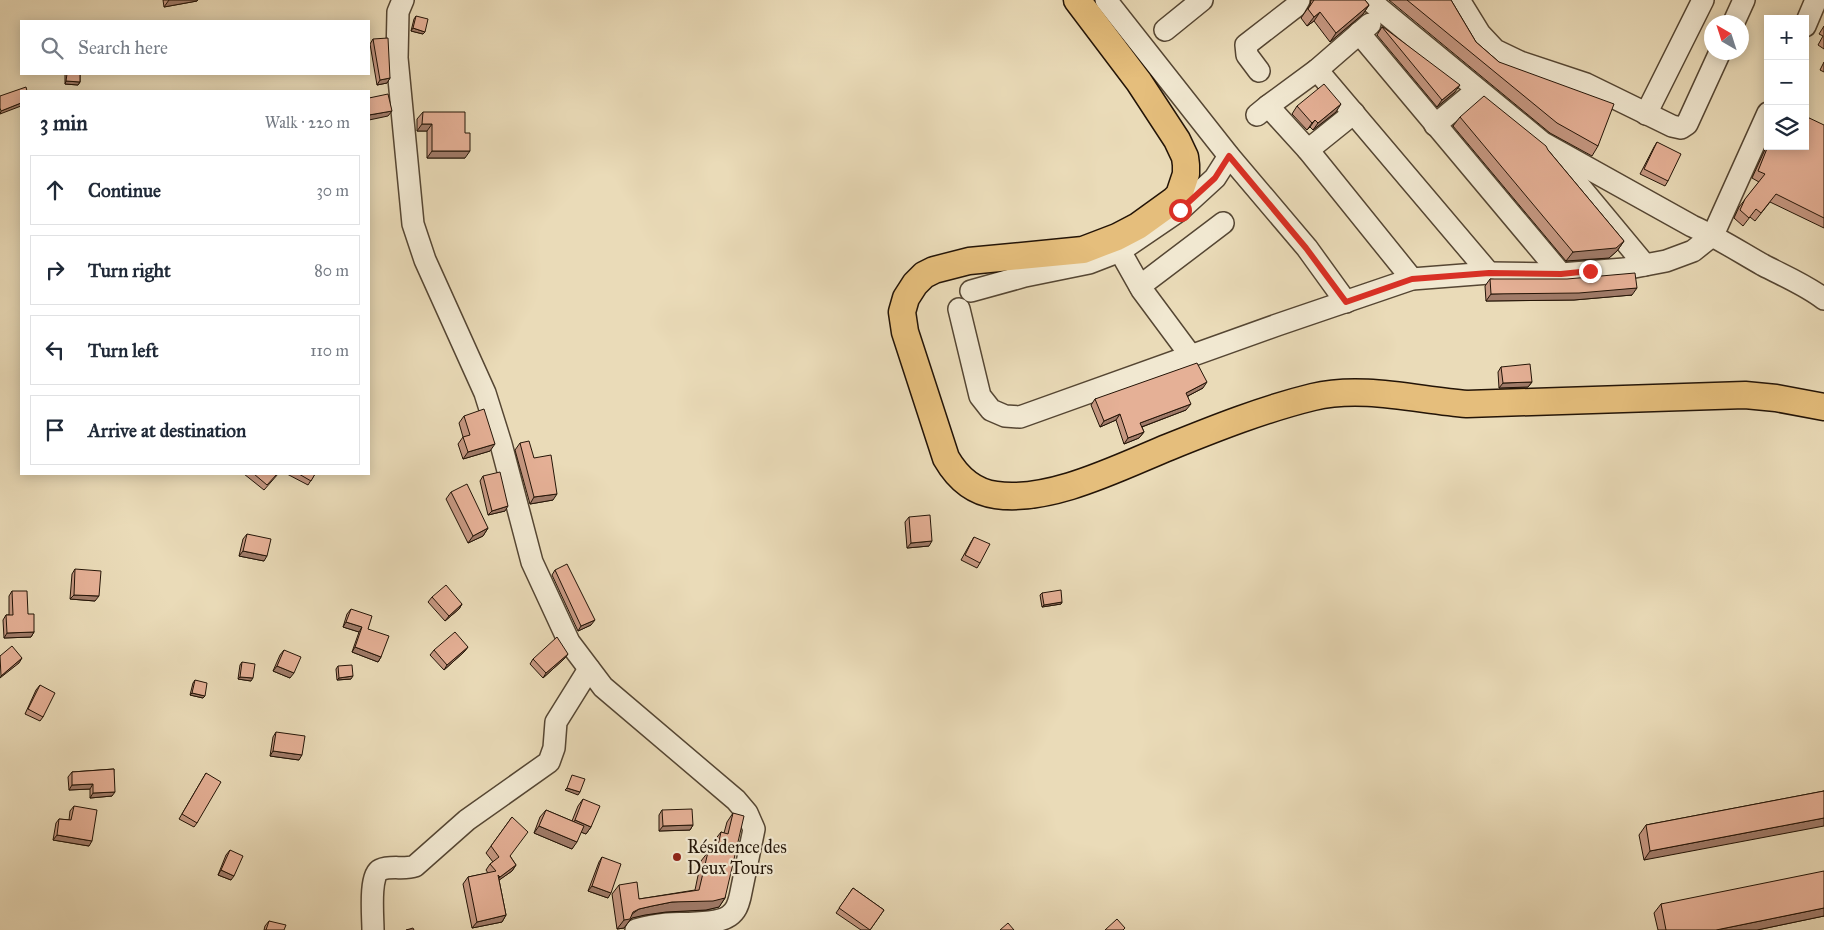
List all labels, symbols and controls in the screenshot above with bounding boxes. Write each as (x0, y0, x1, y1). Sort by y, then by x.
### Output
north arrow (1704, 15, 1749, 60)
map controls (1764, 15, 1809, 150)
button: + (1764, 15, 1809, 60)
search box (20, 20, 370, 75)
icon: search (38, 34, 66, 62)
text: Search here (78, 36, 168, 59)
button: − (1764, 60, 1809, 105)
button: layers (1764, 105, 1809, 150)
text: 3 min (40, 110, 88, 136)
text: Walk · 220 m (265, 113, 350, 132)
icon: ahead (41, 176, 69, 204)
text: Continue (88, 179, 161, 202)
text: 30 m (316, 181, 349, 200)
route start (1169, 199, 1192, 222)
icon: right (41, 256, 69, 284)
text: Turn right (88, 259, 171, 282)
route end (1579, 260, 1602, 283)
text: 80 m (314, 261, 349, 280)
icon: left (41, 336, 69, 364)
text: Turn left (88, 339, 158, 362)
text: 110 m (310, 341, 349, 360)
icon: arrive (41, 416, 69, 444)
text: Arrive at destination (88, 419, 246, 442)
place label: Résidence des Deux Tours (687, 836, 787, 879)
marker: Résidence des Deux Tours (671, 851, 683, 863)

